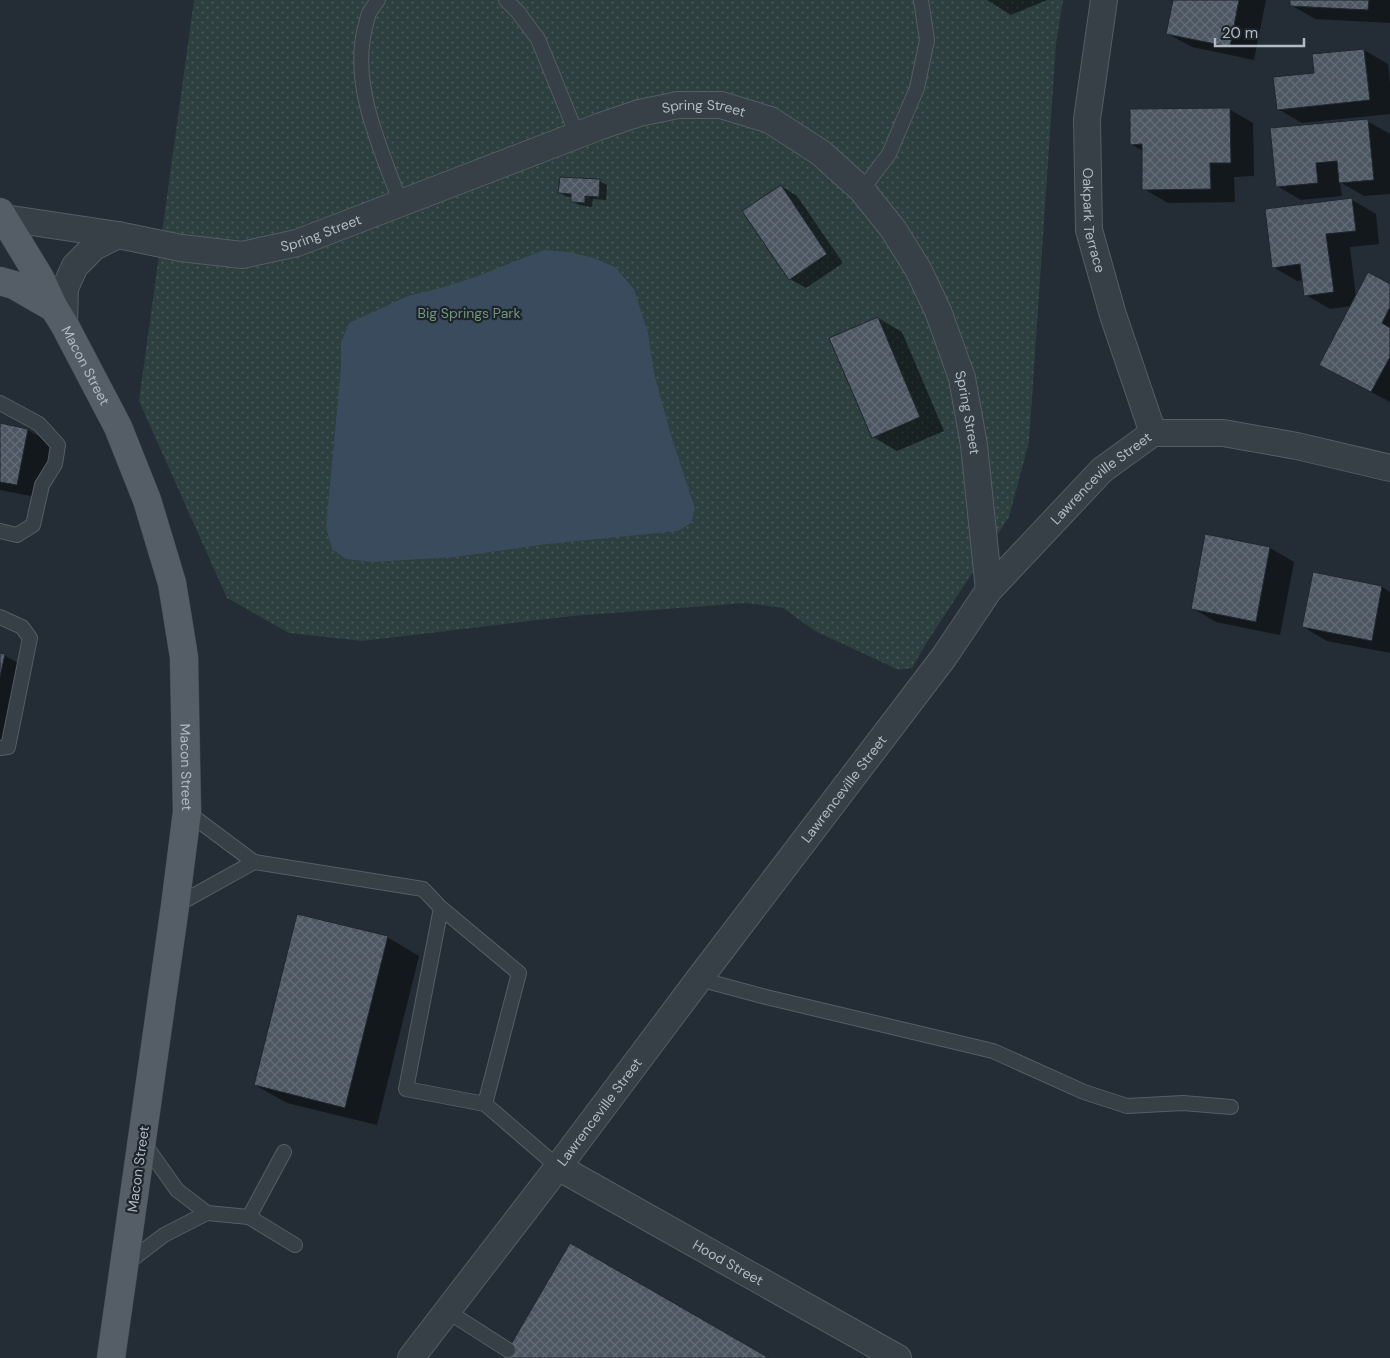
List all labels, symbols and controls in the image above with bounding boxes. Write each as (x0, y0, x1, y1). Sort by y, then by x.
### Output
scale bar (1215, 15, 1304, 47)
text: 20 m (1222, 23, 1258, 43)
street label: Spring Street (660, 96, 748, 121)
street label: Oakpark Terrace (1079, 167, 1110, 275)
street label: Spring Street (279, 210, 364, 255)
park label: Big Springs Park (417, 304, 521, 322)
street label: Macon Street (58, 323, 114, 408)
street label: Spring Street (951, 368, 984, 455)
street label: Lawrenceville Street (1046, 428, 1155, 528)
street label: Macon Street (176, 724, 196, 811)
street label: Lawrenceville Street (797, 731, 890, 846)
street label: Lawrenceville Street (553, 1054, 646, 1169)
street label: Macon Street (123, 1125, 153, 1213)
street label: Hood Street (689, 1235, 767, 1290)

